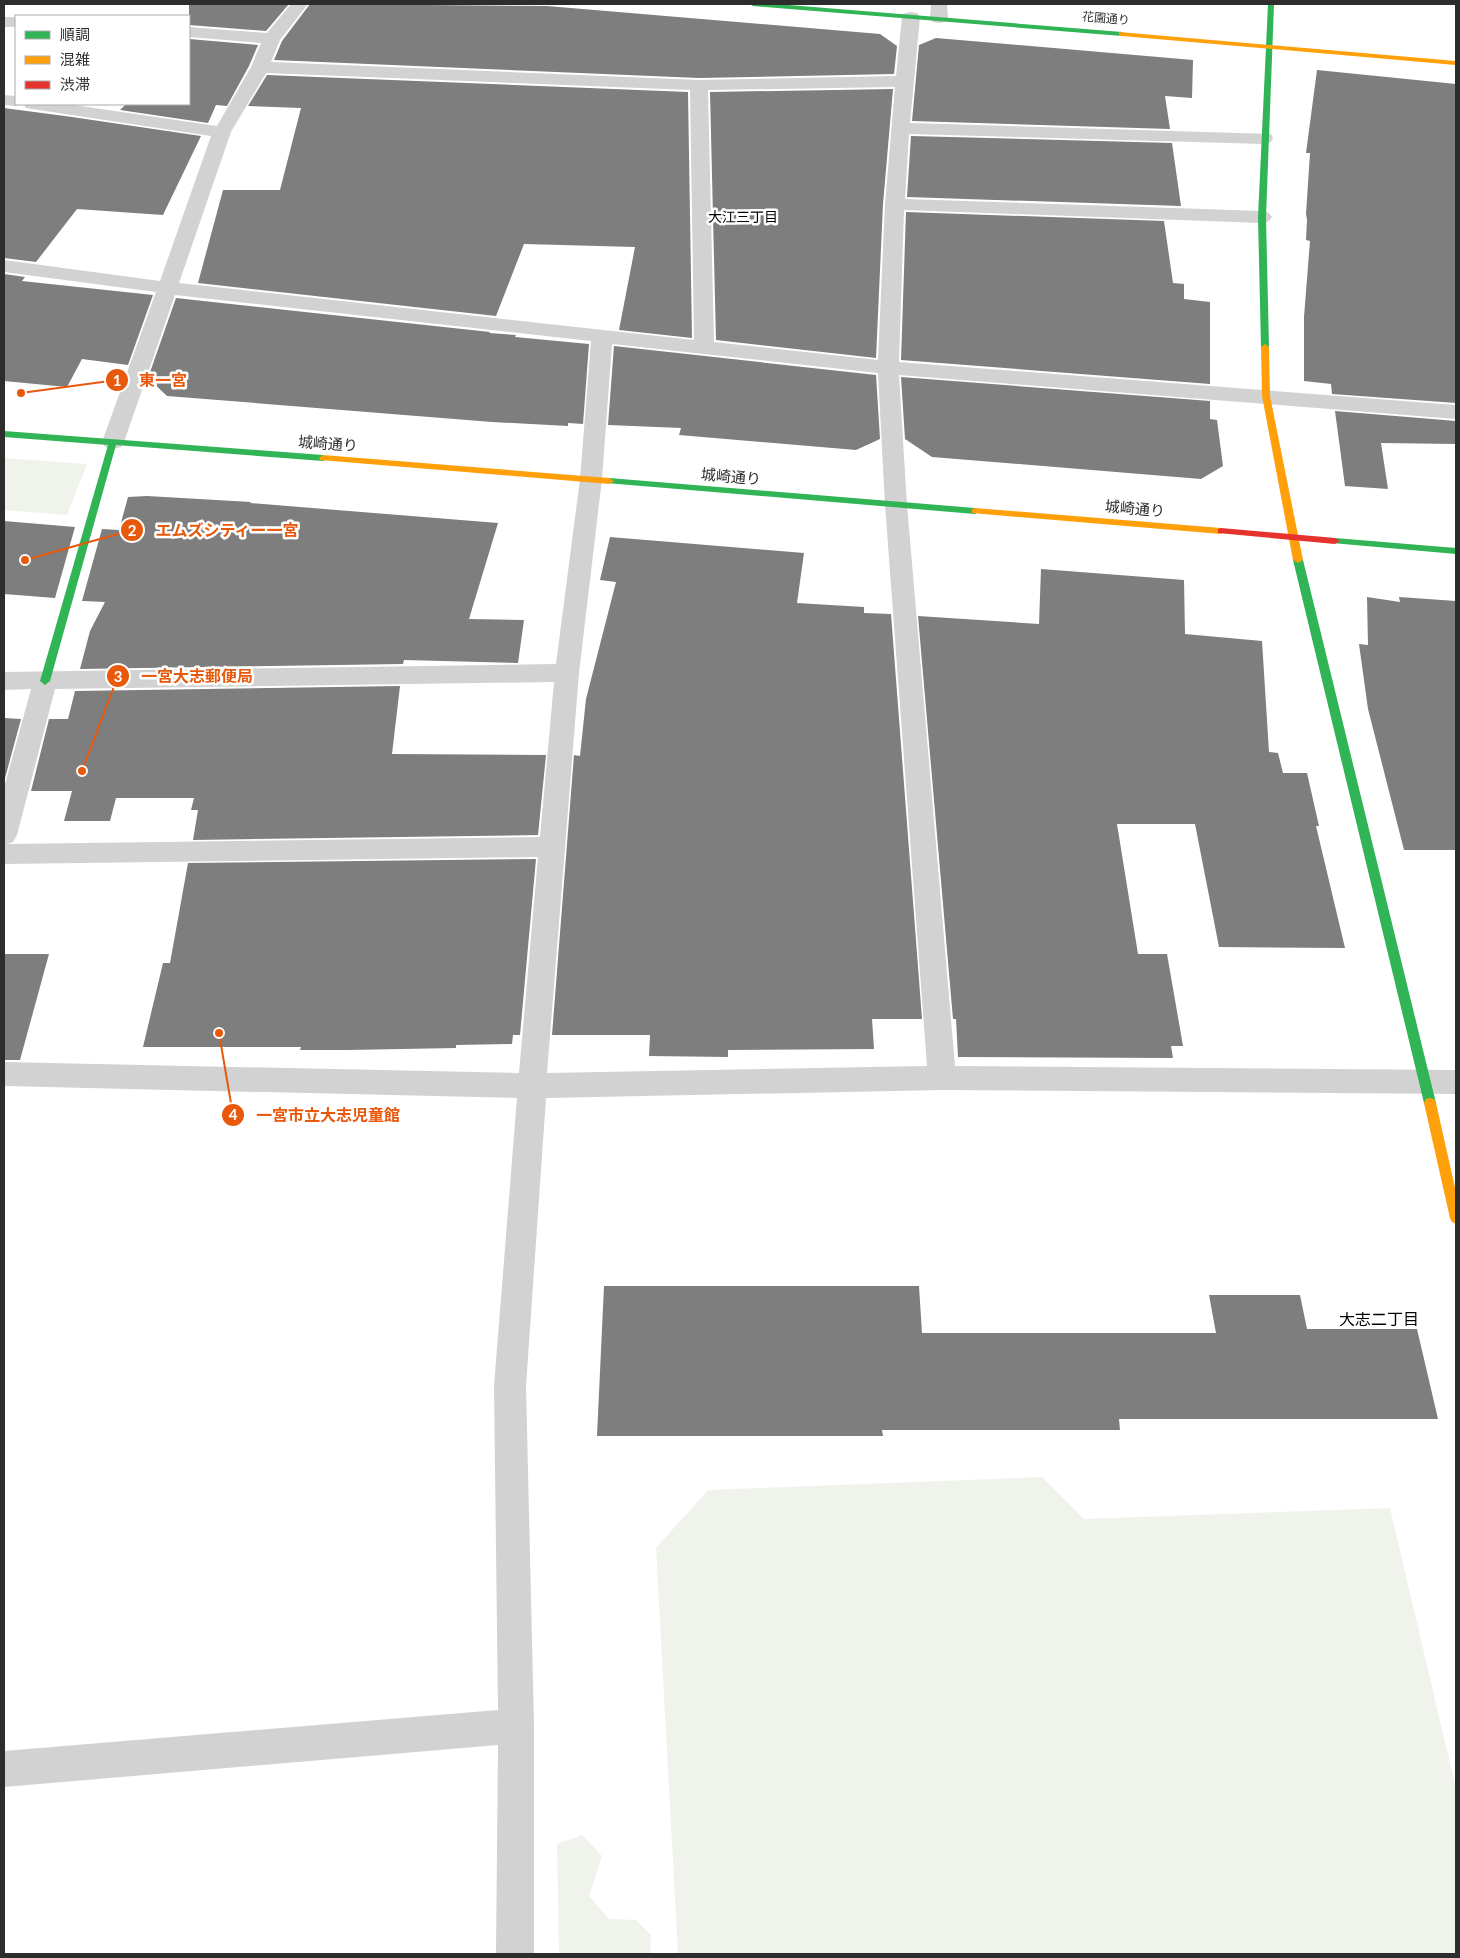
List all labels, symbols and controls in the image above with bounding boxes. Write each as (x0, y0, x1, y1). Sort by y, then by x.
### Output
street label: 花園通り (1081, 8, 1131, 28)
legend (15, 15, 190, 105)
text: 順調 (60, 25, 90, 43)
text: 混雑 (60, 50, 90, 68)
text: 渋滞 (60, 75, 90, 93)
district label: 大江三丁目 (708, 208, 778, 225)
callout: 東一宮 (104, 365, 197, 396)
text: 東一宮 (139, 370, 187, 389)
text: 1 (113, 371, 121, 389)
street label: 城崎通り (297, 432, 359, 454)
street label: 城崎通り (700, 464, 762, 488)
street label: 城崎通り (1104, 496, 1166, 520)
callout: エムズシティー一宮 (120, 515, 309, 546)
text: エムズシティー一宮 (155, 520, 299, 539)
text: 2 (128, 521, 137, 539)
callout: 一宮大志郵便局 (106, 661, 263, 692)
text: 一宮大志郵便局 (141, 666, 253, 685)
text: 3 (114, 667, 122, 685)
callout: 一宮市立大志児童館 (221, 1099, 410, 1130)
text: 4 (229, 1105, 238, 1123)
text: 一宮市立大志児童館 (256, 1105, 400, 1124)
district label: 大志二丁目 (1339, 1309, 1419, 1328)

